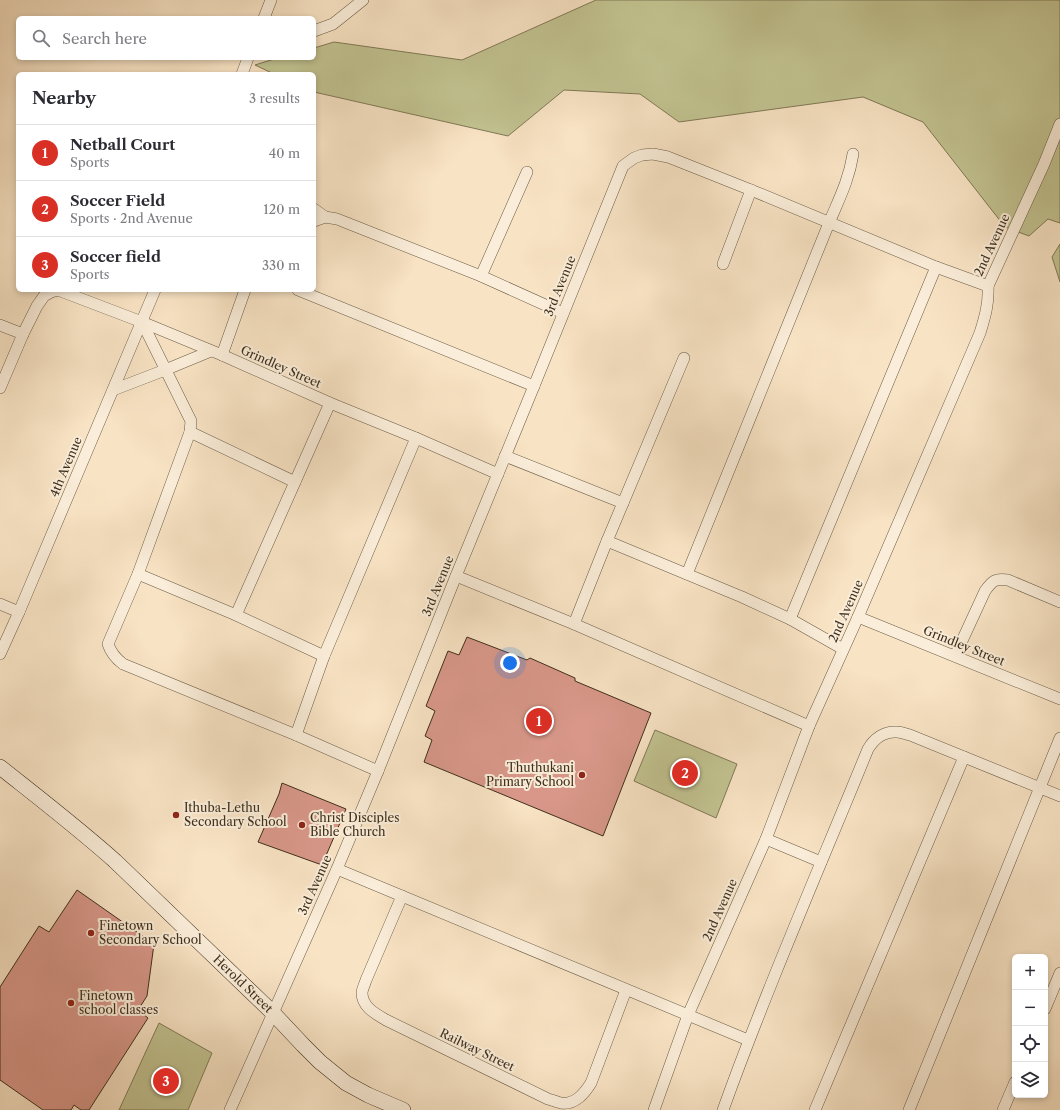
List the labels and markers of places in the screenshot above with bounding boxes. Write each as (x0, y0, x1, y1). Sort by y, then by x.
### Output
pin: 1 (526, 706, 552, 736)
pin: 2 (672, 758, 698, 788)
place label: Thuthukani Primary School (486, 760, 574, 789)
marker: Thuthukani Primary School (577, 770, 587, 780)
place label: Ithuba-Lethu Secondary School (184, 800, 287, 829)
marker: Ithuba-Lethu Secondary School (171, 810, 181, 820)
place label: Christ Disciples Bible Church (310, 810, 400, 839)
marker: Christ Disciples Bible Church (297, 820, 307, 830)
place label: Finetown Secondary School (99, 918, 202, 947)
marker: Finetown Secondary School (86, 928, 96, 938)
place label: Finetown school classes (79, 988, 158, 1017)
marker: Finetown school classes (66, 998, 76, 1008)
pin: 3 (153, 1066, 179, 1096)

